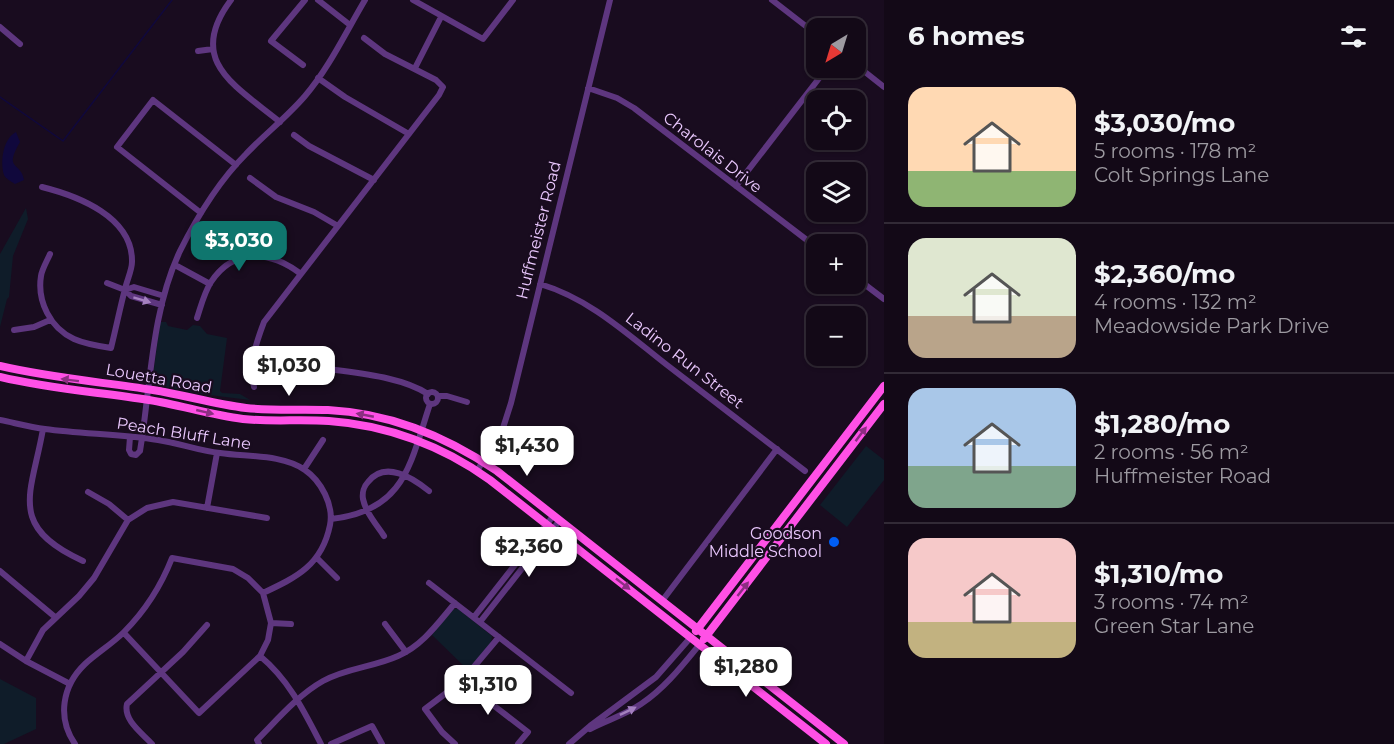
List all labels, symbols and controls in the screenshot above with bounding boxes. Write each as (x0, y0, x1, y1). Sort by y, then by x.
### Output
north arrow (806, 18, 866, 78)
map controls (806, 18, 866, 366)
text: 6 homes (908, 20, 1025, 52)
icon: filters (1337, 20, 1370, 53)
button: locate (806, 90, 866, 150)
text: $3,030/mo (1094, 107, 1235, 139)
street label: Charolais Drive (660, 108, 766, 197)
icon: home (956, 111, 1028, 183)
text: 5 rooms · 178 m² (1094, 139, 1256, 163)
street label: Huffmeister Road (512, 159, 565, 301)
button: layers (806, 162, 866, 222)
text: Colt Springs Lane (1094, 163, 1269, 187)
pin: $3,030 (190, 221, 288, 272)
text: $3,030 (205, 228, 273, 252)
button: + (806, 234, 866, 294)
text: $2,360/mo (1094, 258, 1235, 290)
icon: home (956, 262, 1028, 334)
text: 4 rooms · 132 m² (1094, 290, 1257, 314)
one-way arrow (133, 296, 151, 305)
button: − (806, 306, 866, 366)
street label: Ladino Run Street (622, 308, 748, 413)
text: Meadowside Park Drive (1094, 314, 1329, 338)
pin: $1,030 (240, 346, 338, 397)
text: $1,030 (257, 353, 321, 377)
street label: Louetta Road (104, 360, 214, 397)
one-way arrow (61, 375, 80, 384)
one-way arrow (195, 407, 214, 417)
text: $1,280/mo (1094, 408, 1230, 440)
one-way arrow (355, 410, 374, 419)
icon: home (956, 412, 1028, 484)
street label: Peach Bluff Lane (115, 414, 252, 453)
pin: $1,430 (478, 426, 576, 477)
one-way arrow (854, 427, 866, 442)
text: $1,430 (495, 433, 559, 457)
text: 2 rooms · 56 m² (1094, 440, 1249, 464)
text: Huffmeister Road (1094, 464, 1271, 488)
place label: Goodson Middle School (709, 524, 822, 561)
pin: $2,360 (480, 527, 578, 578)
text: $2,360 (495, 534, 563, 558)
marker: Goodson Middle School (827, 535, 841, 549)
text: $1,310/mo (1094, 558, 1223, 590)
icon: home (956, 562, 1028, 634)
one-way arrow (615, 578, 630, 590)
one-way arrow (736, 582, 748, 597)
text: 3 rooms · 74 m² (1094, 590, 1249, 614)
text: Green Star Lane (1094, 614, 1254, 638)
pin: $1,280 (697, 647, 795, 698)
text: $1,280 (714, 654, 778, 678)
pin: $1,310 (439, 665, 537, 716)
text: $1,310 (458, 672, 518, 696)
one-way arrow (620, 706, 637, 716)

